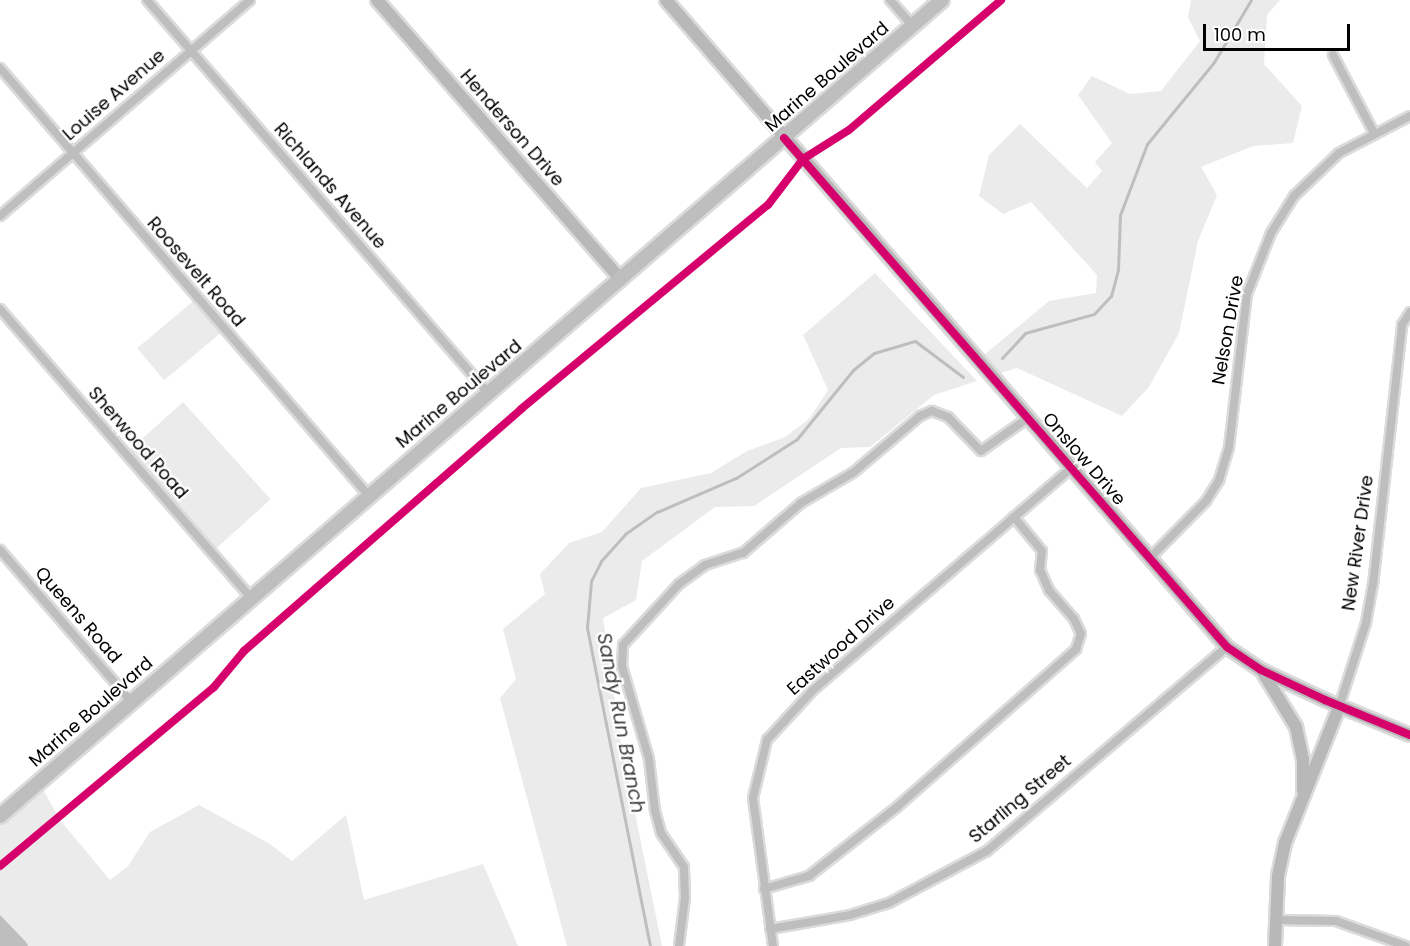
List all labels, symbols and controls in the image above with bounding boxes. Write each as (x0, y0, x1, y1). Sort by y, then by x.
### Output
scale bar (1206, 12, 1353, 50)
street label: Marine Boulevard (761, 17, 893, 137)
text: 100 m (1214, 22, 1266, 47)
street label: Louise Avenue (59, 45, 169, 145)
street label: Henderson Drive (455, 65, 569, 191)
street label: Richlands Avenue (269, 119, 391, 253)
street label: Roosevelt Road (142, 213, 250, 331)
street label: Nelson Drive (1208, 274, 1248, 386)
street label: Marine Boulevard (392, 335, 526, 453)
street label: Sherwood Road (83, 383, 193, 503)
street label: Onslow Drive (1038, 408, 1130, 510)
street label: New River Drive (1338, 474, 1378, 612)
street label: Queens Road (30, 562, 126, 668)
street label: Eastwood Drive (783, 592, 899, 700)
water label: Sandy Run Branch (592, 631, 650, 815)
street label: Marine Boulevard (25, 652, 157, 772)
street label: Starling Street (965, 750, 1075, 848)

